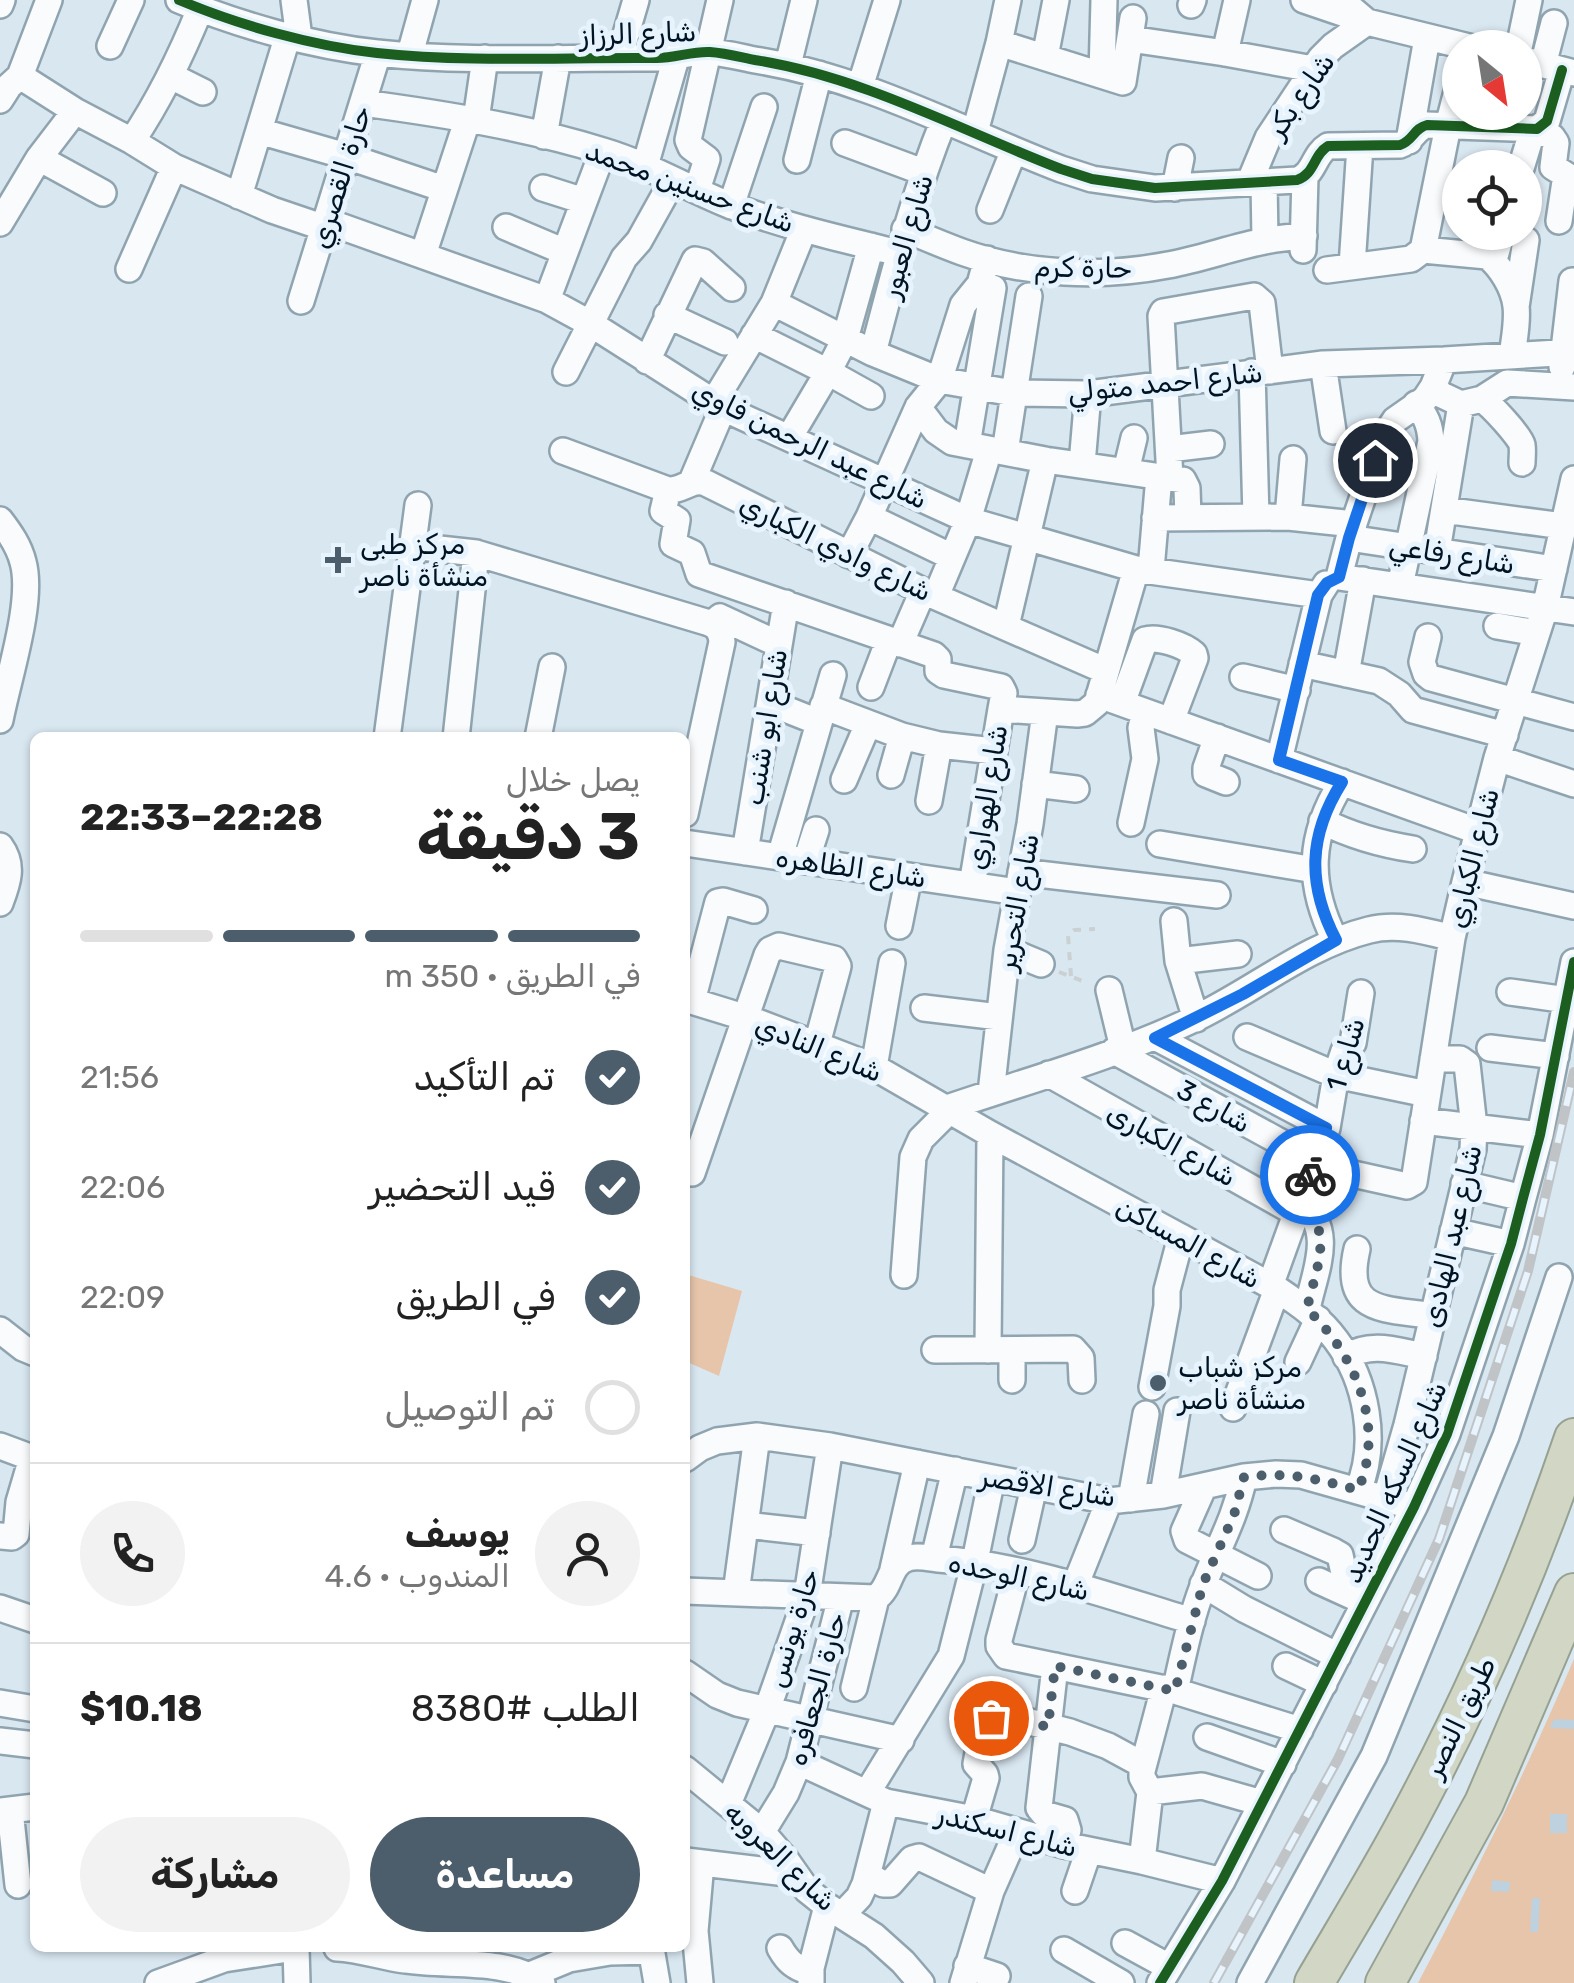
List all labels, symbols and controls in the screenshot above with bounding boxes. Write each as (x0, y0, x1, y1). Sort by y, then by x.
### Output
street label: شارع الرزاز (577, 15, 697, 55)
north arrow (1442, 30, 1542, 130)
map controls (1442, 30, 1542, 250)
street label: شارع بكر (1258, 46, 1344, 148)
street label: حارة القصري (303, 102, 381, 253)
street label: شارع حسنين محمد (580, 133, 799, 242)
button: locate (1442, 150, 1542, 250)
street label: شارع العبور (872, 170, 943, 305)
street label: حارة كرم (1034, 250, 1132, 287)
street label: شارع احمد متولي (1066, 356, 1265, 414)
street label: شارع عبد الرحمن فاوي (685, 373, 933, 519)
pin (1333, 418, 1418, 503)
icon: home (1348, 433, 1403, 488)
street label: شارع وادي الكباري (733, 487, 937, 611)
place label: مركز طبى منشأة ناصر (358, 528, 488, 593)
street label: شارع رفاعي (1386, 528, 1517, 586)
marker: مركز طبى منشأة ناصر (325, 547, 351, 573)
street label: شارع ابو شنب (737, 646, 797, 808)
street label: شارع الهواري (959, 722, 1017, 872)
text: يصل خلال (506, 761, 640, 799)
street label: شارع الكباري (1439, 785, 1509, 932)
text: 22:28–22:33 (80, 794, 323, 840)
text: 3 دقيقة (416, 798, 640, 875)
street label: شارع التحرير (989, 831, 1049, 976)
street label: شارع الظاهره (773, 841, 928, 897)
text: في الطريق · 350 m (384, 957, 640, 995)
street label: شارع النادي (749, 1008, 887, 1092)
street label: شارع 1 (1319, 1014, 1375, 1095)
icon: check (585, 1050, 640, 1105)
text: تم التأكيد (413, 1054, 555, 1100)
text: 21:56 (80, 1058, 159, 1096)
street label: شارع 3 (1170, 1073, 1257, 1143)
street label: شارع الكبارى (1100, 1095, 1242, 1196)
courier (1260, 1125, 1360, 1225)
street label: شارع عبد الهادى (1414, 1141, 1491, 1331)
icon: bike (1283, 1148, 1338, 1203)
icon: check (585, 1160, 640, 1215)
text: قيد التحضير (369, 1164, 555, 1210)
text: 22:06 (80, 1168, 165, 1206)
street label: شارع المساكن (1109, 1189, 1267, 1298)
icon: check (585, 1270, 640, 1325)
text: في الطريق (395, 1274, 555, 1320)
text: 22:09 (80, 1278, 165, 1316)
place label: مركز شباب منشأة ناصر (1176, 1351, 1306, 1416)
marker: مركز شباب منشأة ناصر (1147, 1372, 1169, 1394)
street label: شارع السكه الحديد (1335, 1376, 1457, 1590)
text: تم التوصيل (385, 1384, 555, 1430)
street label: شارع الاقصر (975, 1459, 1118, 1516)
button: phone (80, 1501, 185, 1606)
button: person (535, 1501, 640, 1606)
text: يوسف (405, 1511, 510, 1557)
street label: شارع الوحده (945, 1545, 1092, 1610)
text: المندوب · 4.6 (325, 1557, 510, 1595)
street label: حارة يونس (759, 1565, 826, 1691)
street label: حارة الجعافره (780, 1609, 853, 1769)
street label: طريق النصر (1415, 1652, 1503, 1785)
pin (949, 1676, 1034, 1761)
text: $10.18 (80, 1685, 203, 1731)
text: الطلب #8380 (411, 1685, 640, 1731)
icon: bag (964, 1691, 1019, 1746)
street label: شارع العروبه (716, 1795, 843, 1920)
street label: شارع اسكندر (930, 1797, 1081, 1867)
button: مشاركة (80, 1817, 350, 1932)
button: مساعدة (370, 1817, 640, 1932)

